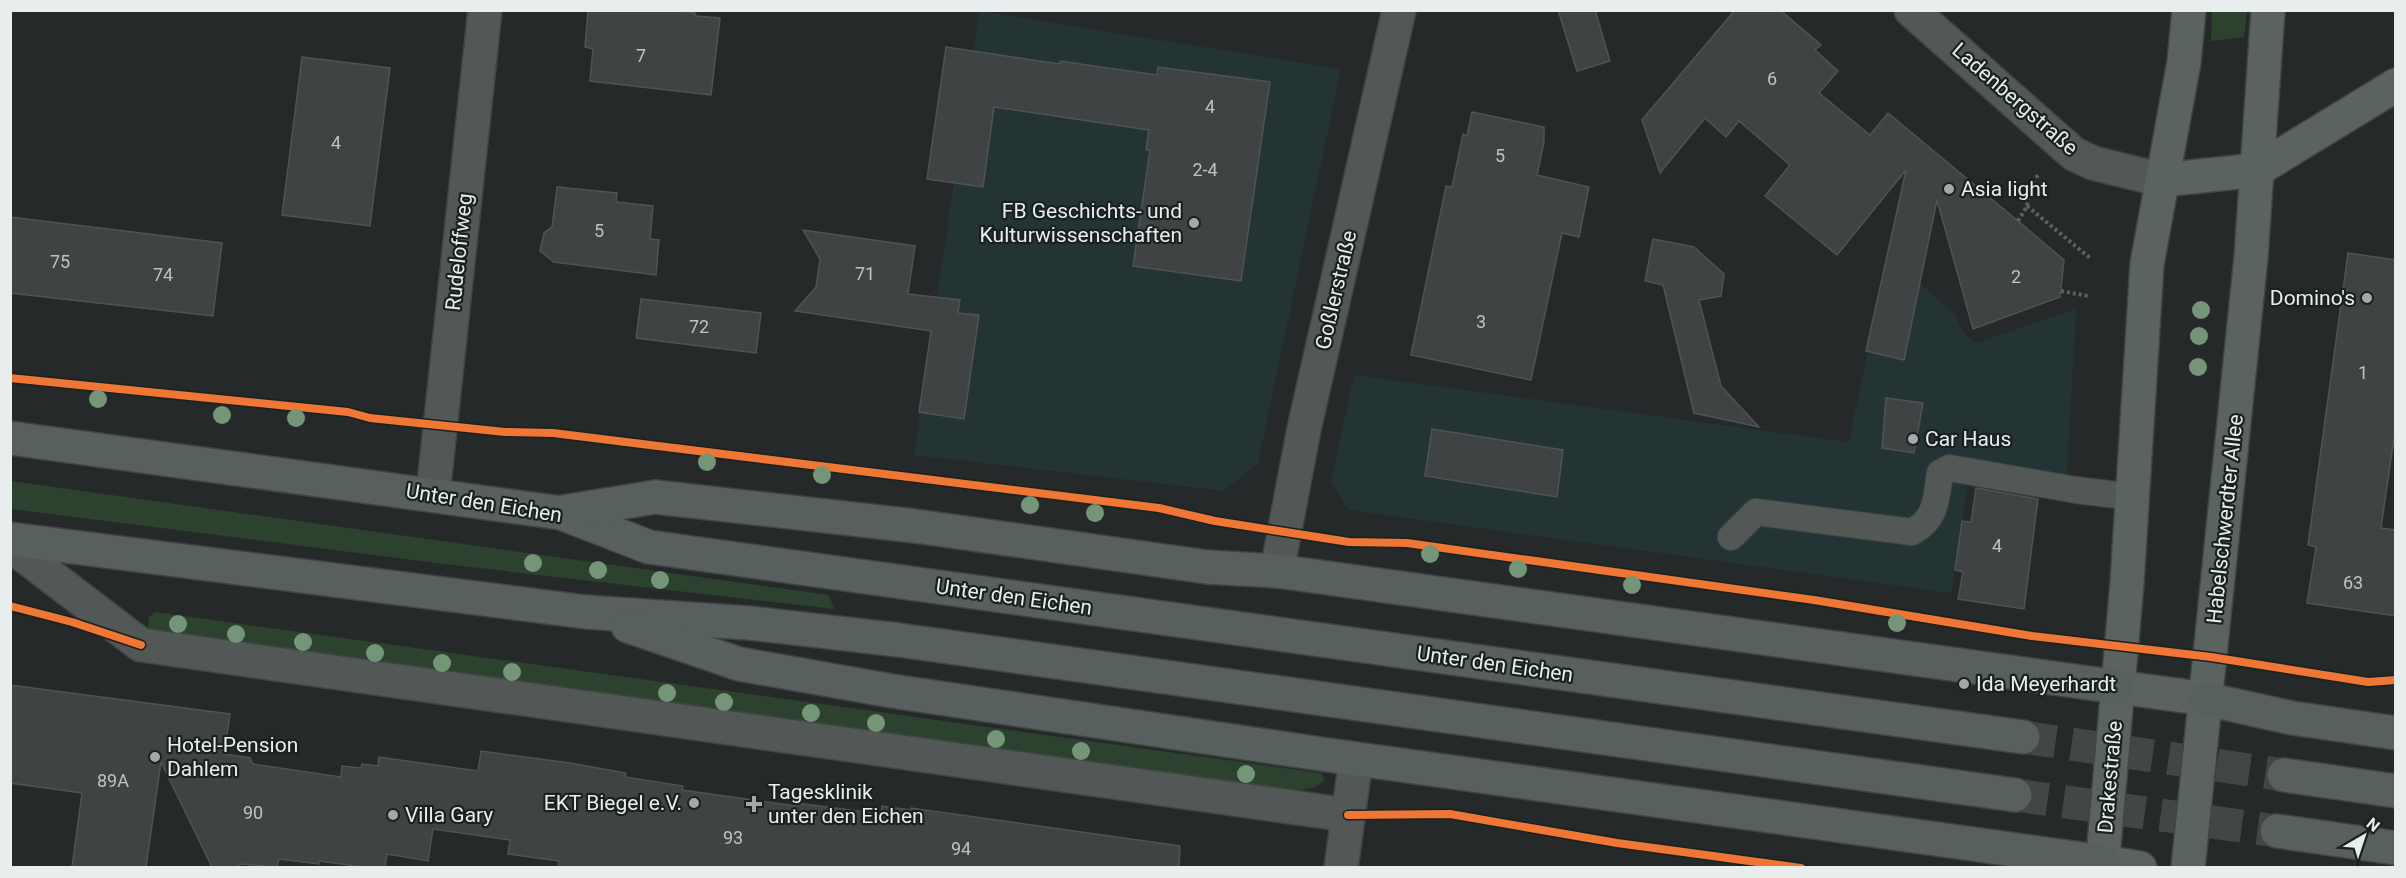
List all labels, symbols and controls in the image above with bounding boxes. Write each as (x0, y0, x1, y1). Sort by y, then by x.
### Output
street label: Ladenbergstraße (1947, 38, 2083, 160)
house number: 7 (636, 45, 646, 66)
house number: 6 (1767, 68, 1777, 89)
house number: 4 (1205, 96, 1215, 117)
house number: 4 (331, 132, 341, 153)
house number: 5 (1495, 145, 1505, 166)
house number: 2-4 (1192, 159, 1218, 180)
place label: Asia light (1961, 177, 2048, 201)
marker: Asia light (1942, 182, 1956, 196)
street label: Rudeloffweg (441, 192, 477, 312)
place label: FB Geschichts- und Kulturwissenschaften (980, 199, 1182, 247)
marker: FB Geschichts- und Kulturwissenschaften (1187, 216, 1201, 230)
house number: 5 (594, 220, 604, 241)
street label: Goßlerstraße (1311, 228, 1361, 352)
house number: 75 (50, 251, 70, 272)
house number: 71 (855, 263, 875, 284)
house number: 74 (153, 264, 173, 285)
house number: 2 (2011, 266, 2021, 287)
place label: Domino's (2270, 286, 2355, 310)
marker: Domino's (2360, 291, 2374, 305)
house number: 3 (1476, 311, 1486, 332)
house number: 72 (689, 316, 709, 337)
house number: 1 (2358, 362, 2368, 383)
street label: Habelschwerdter Allee (2202, 413, 2248, 625)
place label: Car Haus (1925, 427, 2011, 451)
marker: Car Haus (1906, 432, 1920, 446)
street label: Unter den Eichen (404, 479, 564, 527)
house number: 4 (1992, 535, 2002, 556)
house number: 63 (2343, 572, 2363, 593)
street label: Unter den Eichen (934, 574, 1094, 620)
street label: Unter den Eichen (1415, 641, 1575, 687)
place label: Ida Meyerhardt (1976, 672, 2116, 696)
marker: Ida Meyerhardt (1957, 677, 1971, 691)
street label: Drakestraße (2093, 720, 2127, 834)
place label: Hotel-Pension Dahlem (167, 733, 298, 781)
marker: Hotel-Pension Dahlem (148, 750, 162, 764)
house number: 89A (97, 770, 129, 791)
place label: Tagesklinik unter den Eichen (768, 780, 924, 828)
place label: EKT Biegel e.V. (544, 791, 682, 815)
marker: Tagesklinik unter den Eichen (745, 795, 763, 813)
marker: EKT Biegel e.V. (687, 796, 701, 810)
house number: 90 (243, 802, 263, 823)
place label: Villa Gary (405, 803, 493, 827)
north arrow (2334, 806, 2394, 866)
marker: Villa Gary (386, 808, 400, 822)
text: N (2363, 814, 2383, 836)
house number: 93 (723, 827, 743, 848)
house number: 94 (951, 838, 971, 859)

